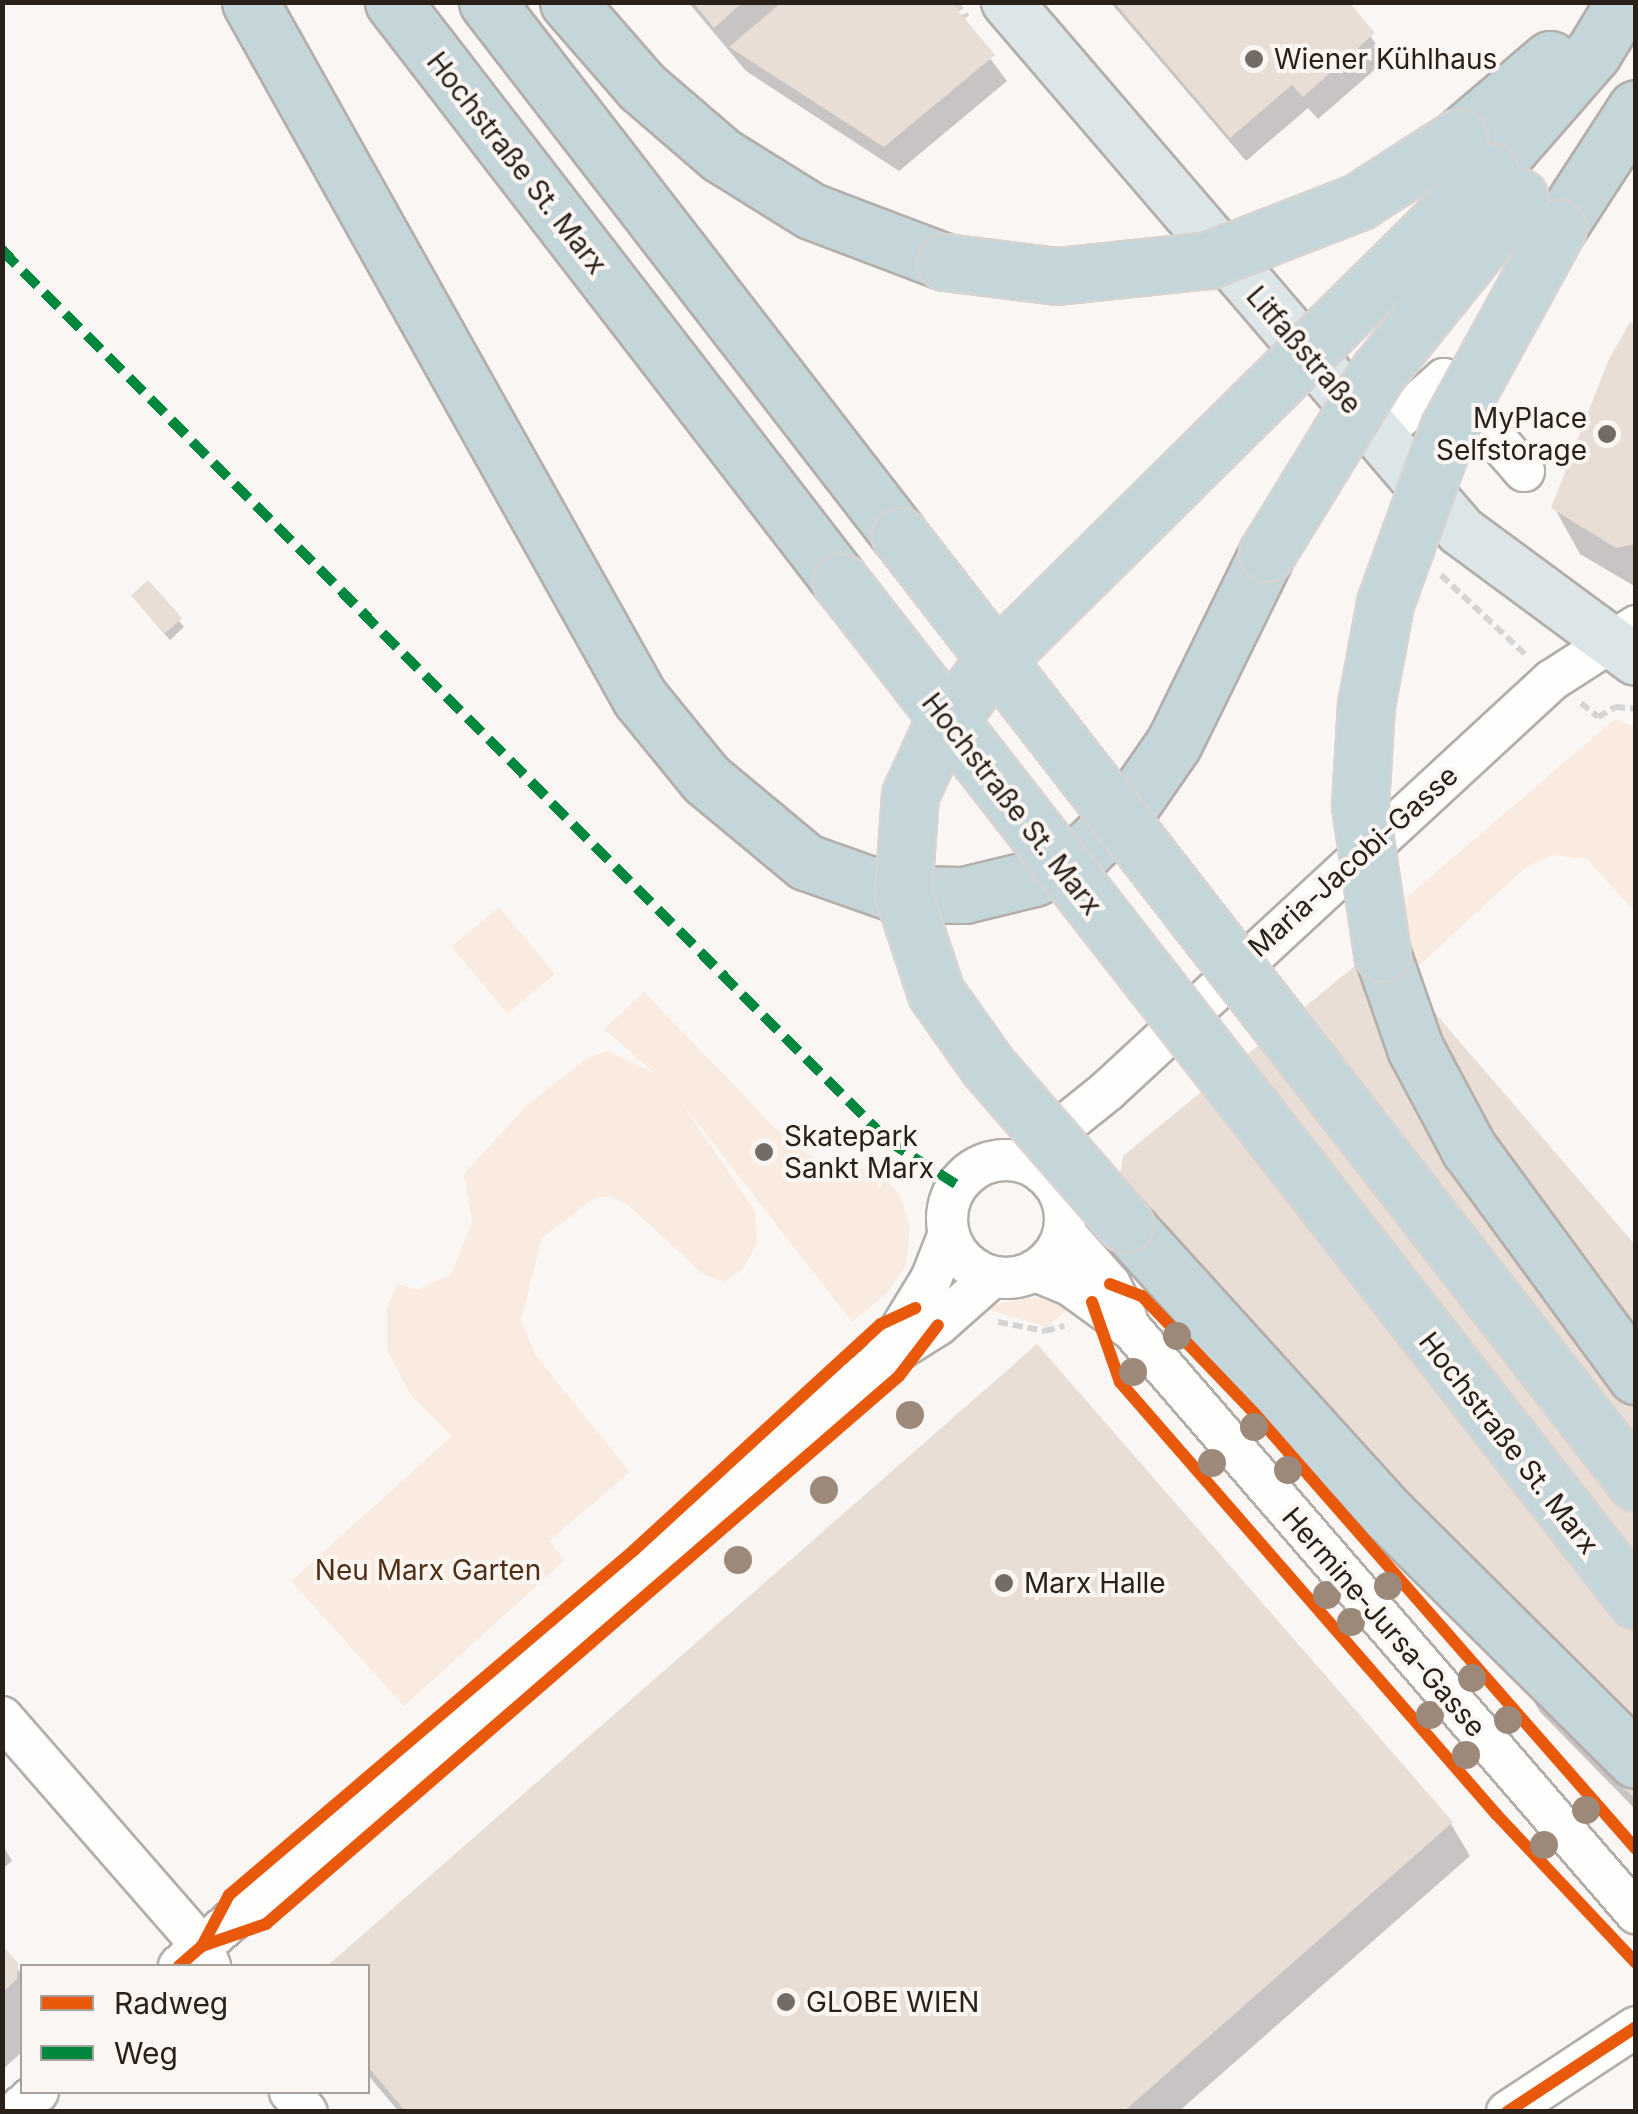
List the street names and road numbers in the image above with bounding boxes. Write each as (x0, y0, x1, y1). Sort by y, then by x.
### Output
street label: Hochstraße St. Marx (420, 45, 614, 281)
street label: Litfaßstraße (1240, 279, 1368, 421)
street label: Hochstraße St. Marx (915, 686, 1109, 922)
street label: Maria-Jacobi-Gasse (1241, 758, 1465, 964)
street label: Hochstraße St. Marx (1412, 1325, 1606, 1561)
street label: Hermine-Jursa-Gasse (1275, 1500, 1493, 1744)

